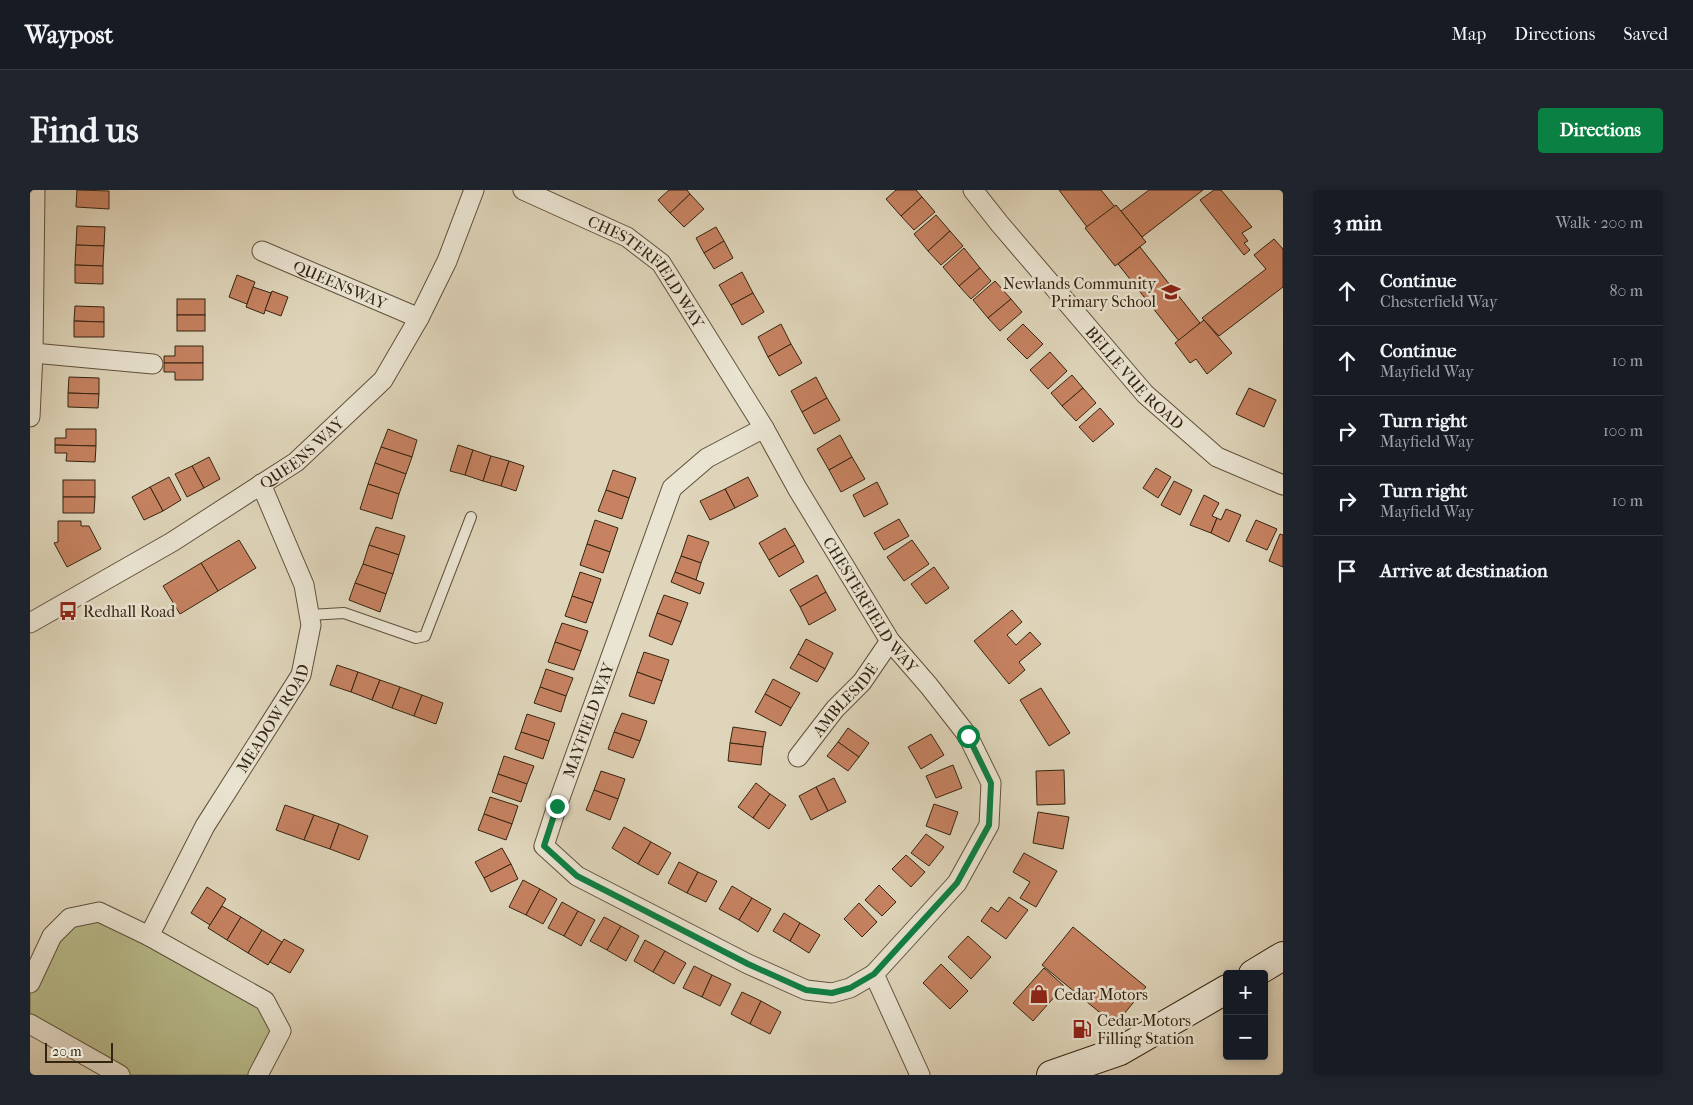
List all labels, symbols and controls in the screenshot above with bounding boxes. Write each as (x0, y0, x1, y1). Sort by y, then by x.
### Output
text: Waypost (25, 21, 113, 49)
text: Map (1452, 24, 1486, 45)
text: Directions (1514, 24, 1595, 45)
text: Saved (1623, 24, 1668, 45)
button: Directions (1538, 108, 1663, 153)
text: Find us (30, 110, 139, 151)
text: 3 min (1333, 211, 1382, 235)
street label: CHESTERFIELD WAY (585, 212, 709, 332)
text: Walk · 200 m (1556, 213, 1643, 232)
street label: QUEENSWAY (290, 256, 391, 314)
text: Continue (1380, 270, 1456, 292)
place label: Newlands Community Primary School (1003, 274, 1157, 311)
icon: ahead (1333, 277, 1361, 305)
school or university icon: Newlands Community Primary School (1160, 281, 1182, 303)
text: 80 m (1609, 281, 1643, 300)
text: Chesterfield Way (1380, 292, 1497, 311)
street label: BELLE VUE ROAD (1081, 323, 1187, 433)
text: Continue (1380, 340, 1456, 362)
icon: ahead (1333, 347, 1361, 375)
text: 10 m (1612, 351, 1643, 370)
text: Mayfield Way (1380, 362, 1474, 381)
text: Turn right (1380, 410, 1467, 432)
street label: QUEENS WAY (256, 412, 349, 493)
icon: right (1333, 417, 1361, 445)
text: 100 m (1603, 421, 1643, 440)
text: Mayfield Way (1380, 432, 1474, 451)
text: Turn right (1380, 480, 1467, 502)
icon: right (1333, 487, 1361, 515)
text: 10 m (1612, 491, 1643, 510)
text: Mayfield Way (1380, 502, 1474, 521)
street label: CHESTERFIELD WAY (819, 533, 923, 677)
icon: arrive (1333, 557, 1361, 585)
text: Arrive at destination (1380, 560, 1548, 582)
bus stop icon: Redhall Road (57, 600, 79, 622)
place label: Redhall Road (83, 602, 176, 621)
street label: MAYFIELD WAY (559, 659, 618, 780)
street label: AMBLESIDE (808, 660, 882, 741)
street label: MEADOW ROAD (232, 663, 313, 776)
route start (957, 725, 980, 748)
route end (546, 795, 569, 818)
map controls (1223, 970, 1268, 1060)
button: + (1223, 970, 1268, 1015)
shop icon: Cedar Motors (1028, 983, 1050, 1005)
place label: Cedar Motors (1054, 985, 1148, 1004)
place label: Cedar Motors Filling Station (1097, 1011, 1195, 1048)
button: − (1223, 1015, 1268, 1060)
fuel station icon: Cedar Motors Filling Station (1071, 1018, 1093, 1040)
scale bar (45, 1040, 112, 1063)
text: 20 m (52, 1043, 82, 1060)

